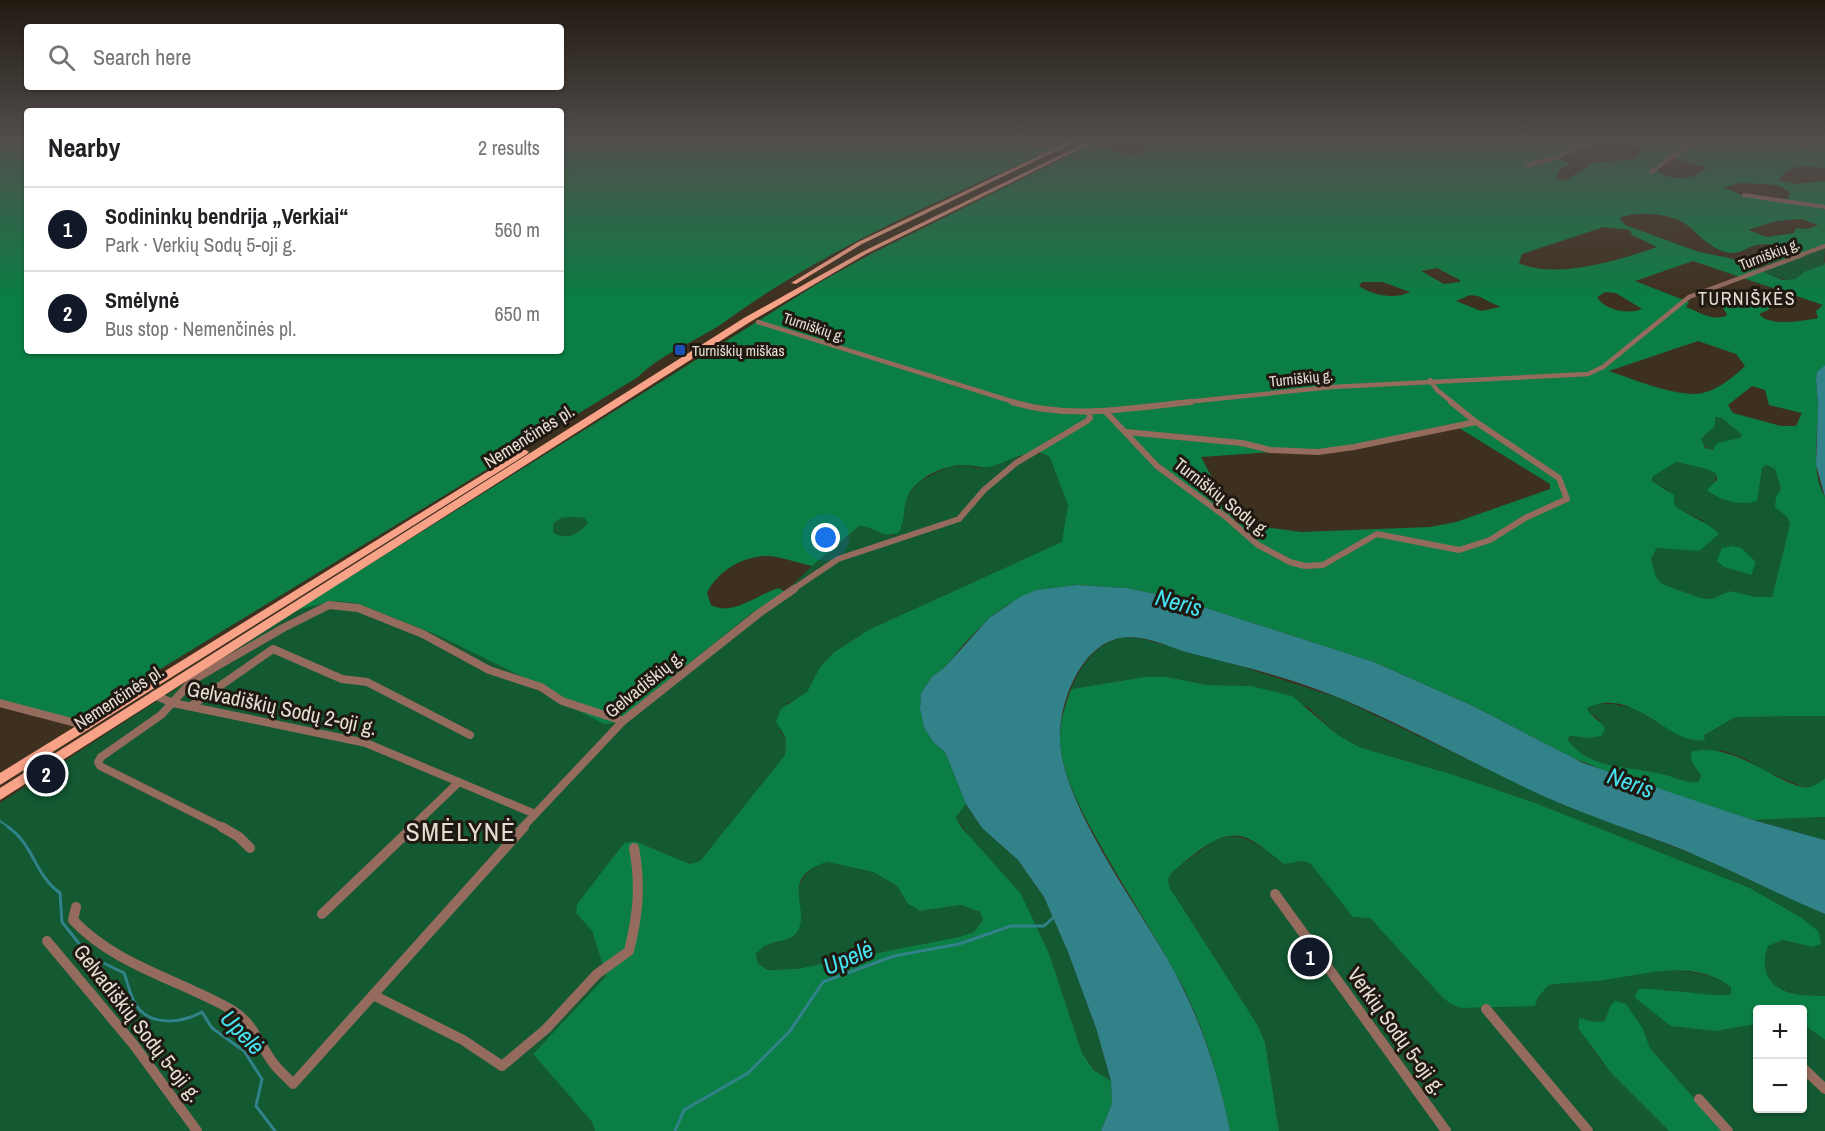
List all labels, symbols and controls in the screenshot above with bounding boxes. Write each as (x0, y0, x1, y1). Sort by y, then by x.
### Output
search box (24, 24, 564, 90)
icon: search (45, 41, 78, 74)
text: Search here (93, 42, 191, 72)
text: Nearby (48, 130, 120, 165)
text: 2 results (478, 134, 540, 161)
text: Sodininkų bendrija „Verkiai“ (105, 201, 348, 231)
text: 1 (63, 216, 72, 243)
text: 560 m (494, 216, 540, 243)
text: Park · Verkių Sodų 5-oji g. (105, 231, 296, 258)
street label: Turniškių g. (1735, 233, 1803, 275)
text: Smėlynė (105, 285, 179, 315)
district label: TURNIŠKĖS (1698, 286, 1796, 311)
text: 2 (63, 300, 72, 327)
text: 650 m (494, 300, 540, 327)
street label: Turniškių g. (780, 307, 848, 347)
text: Bus stop · Nemenčinės pl. (105, 315, 296, 342)
place label: Turniškių miškas (692, 340, 785, 361)
marker: Turniškių miškas (673, 343, 687, 357)
street label: Turniškių g. (1268, 364, 1334, 392)
street label: Nemenčinės pl. (479, 398, 579, 474)
street label: Turniškių Sodų g. (1169, 452, 1275, 542)
your location (811, 523, 840, 552)
water label: Neris (1152, 580, 1206, 624)
street label: Gelvadiškių g. (599, 645, 689, 723)
street label: Nemenčinės pl. (69, 659, 169, 735)
street label: Gelvadiškių Sodų 2-oji g. (184, 674, 380, 742)
pin: 2 (26, 752, 66, 796)
water label: Neris (1603, 759, 1659, 805)
district label: SMĖLYNĖ (406, 814, 516, 849)
water label: Upelė (818, 932, 878, 982)
pin: 1 (1290, 934, 1330, 980)
street label: Gelvadiškių Sodų 5-oji g. (67, 938, 209, 1108)
street label: Verkių Sodų 5-oji g. (1341, 961, 1453, 1101)
water label: Upelė (214, 1002, 272, 1062)
map controls (1753, 1005, 1807, 1113)
button: + (1753, 1005, 1807, 1059)
button: − (1753, 1059, 1807, 1113)

